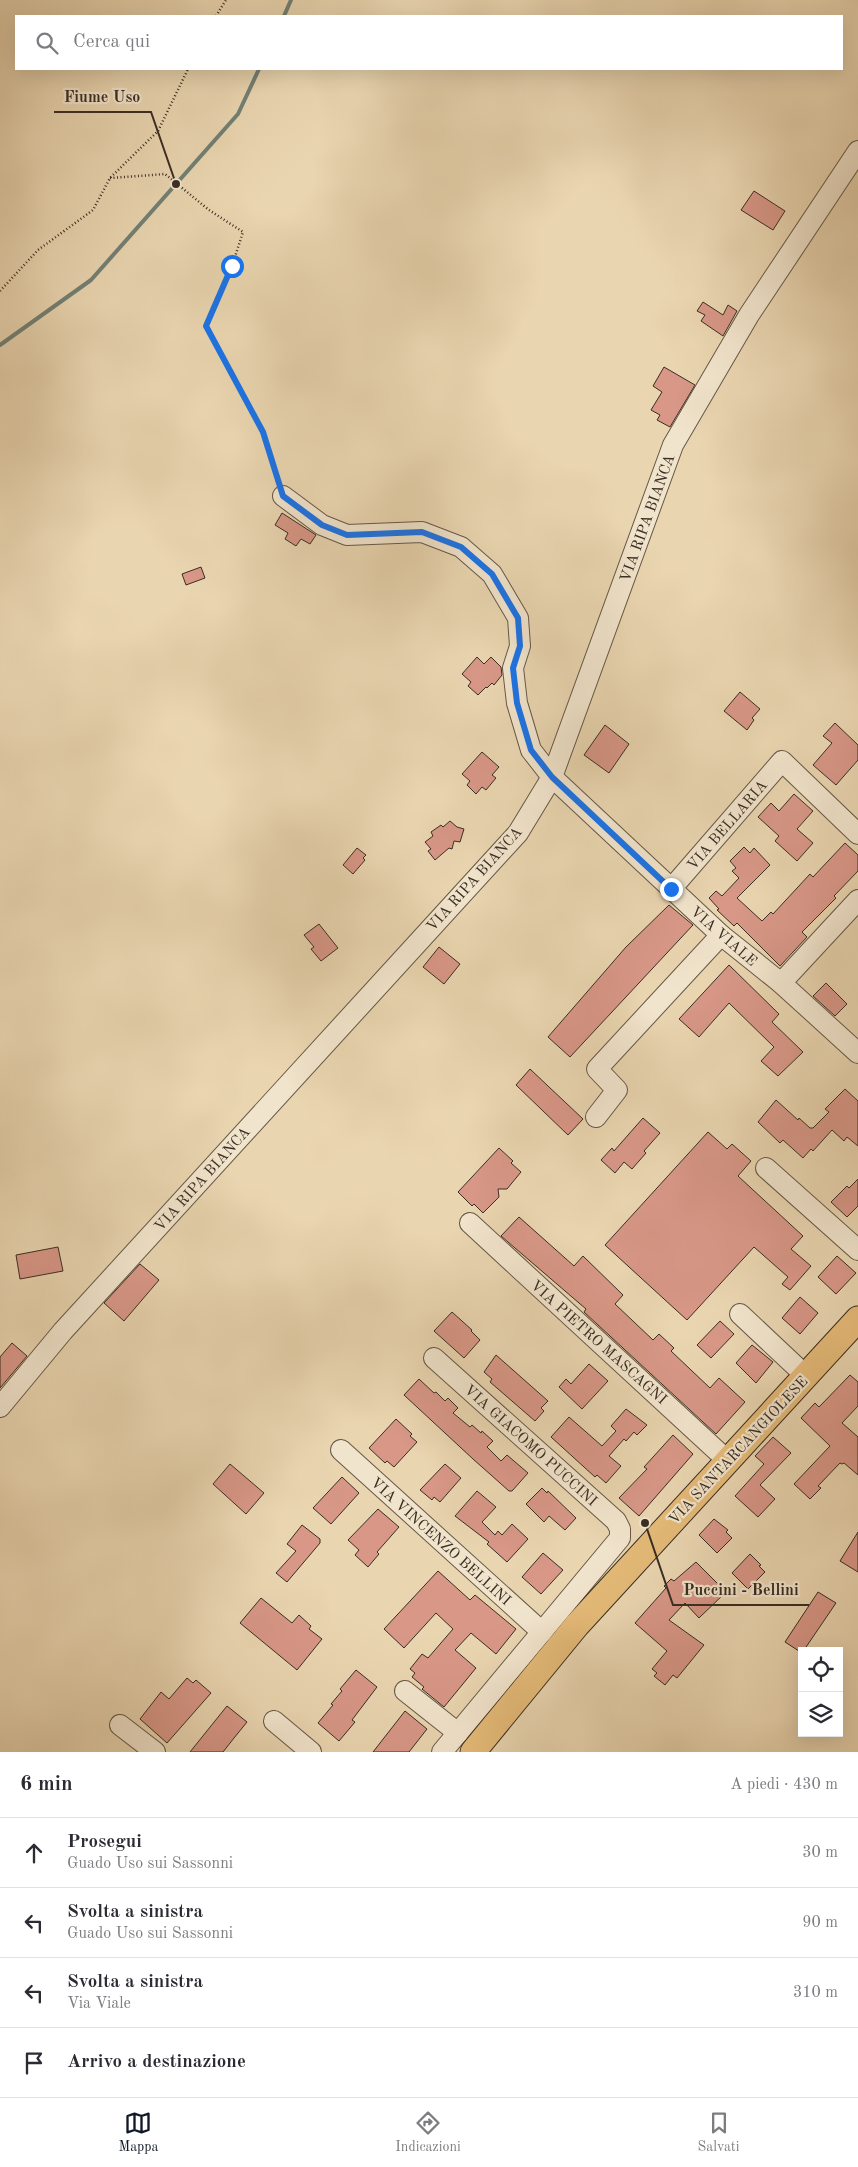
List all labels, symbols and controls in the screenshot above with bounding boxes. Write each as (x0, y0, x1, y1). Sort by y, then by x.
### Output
search box (15, 15, 843, 70)
icon: search (33, 29, 61, 57)
text: Cerca qui (73, 33, 150, 52)
callout: Fiume Uso (54, 81, 151, 112)
text: Fiume Uso (64, 90, 140, 106)
route start (221, 255, 244, 278)
street label: VIA RIPA BIANCA (618, 452, 679, 584)
street label: VIA BELLARIA (685, 778, 771, 874)
street label: VIA RIPA BIANCA (425, 825, 526, 935)
route end (660, 878, 683, 901)
street label: VIA VIALE (687, 904, 759, 970)
street label: VIA RIPA BIANCA (153, 1125, 254, 1235)
street label: VIA PIETRO MASCAGNI (527, 1278, 669, 1408)
street label: VIA SANTARCANGIOLESE (667, 1374, 812, 1528)
street label: VIA GIACOMO PUCCINI (461, 1383, 599, 1510)
street label: VIA VINCENZO BELLINI (367, 1475, 513, 1609)
callout: Puccini - Bellini (673, 1574, 809, 1605)
text: Puccini - Bellini (683, 1583, 799, 1599)
map controls (798, 1647, 843, 1737)
button: locate (798, 1647, 843, 1692)
button: layers (798, 1692, 843, 1737)
text: 6 min (20, 1774, 73, 1795)
text: A piedi · 430 m (730, 1777, 838, 1793)
text: Prosegui (67, 1833, 142, 1852)
icon: ahead (20, 1839, 48, 1867)
text: 30 m (802, 1845, 838, 1861)
text: Guado Uso sui Sassonni (67, 1856, 233, 1872)
text: Svolta a sinistra (67, 1903, 203, 1922)
icon: left (20, 1909, 48, 1937)
text: 90 m (802, 1915, 838, 1931)
text: Guado Uso sui Sassonni (67, 1926, 233, 1942)
text: Svolta a sinistra (67, 1973, 203, 1992)
icon: left (20, 1979, 48, 2007)
text: 310 m (793, 1985, 838, 2001)
text: Via Viale (67, 1996, 131, 2012)
icon: arrive (20, 2049, 48, 2077)
text: Arrivo a destinazione (67, 2053, 246, 2072)
tab: Mappa (118, 2109, 159, 2156)
tab: Indicazioni (395, 2109, 461, 2156)
tab: Salvati (698, 2109, 740, 2156)

